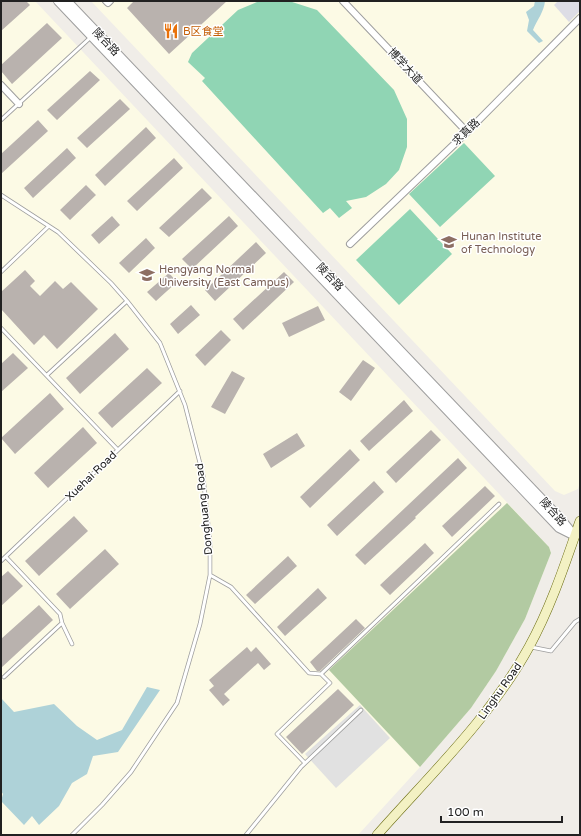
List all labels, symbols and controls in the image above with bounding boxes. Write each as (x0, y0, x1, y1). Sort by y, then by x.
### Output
restaurant icon: B区食堂 (162, 22, 180, 40)
place label: B区食堂 (183, 25, 224, 38)
street label: 陵合路 (90, 26, 122, 58)
street label: 博学大道 (385, 45, 425, 87)
street label: 求真路 (450, 116, 482, 148)
place label: Hunan Institute of Technology (461, 230, 541, 256)
school or university icon: Hunan Institute of Technology (440, 233, 458, 251)
street label: 陵合路 (314, 261, 346, 293)
place label: Hengyang Normal University (East Campus) (159, 263, 289, 289)
school or university icon: Hengyang Normal University (East Campus) (138, 266, 156, 284)
street label: Xuehai Road (63, 448, 119, 504)
street label: Donghuang Road (193, 462, 215, 555)
street label: 陵合路 (537, 495, 569, 529)
street label: Linghu Road (476, 660, 524, 722)
scale bar (441, 798, 562, 824)
text: 100 m (447, 805, 484, 819)

